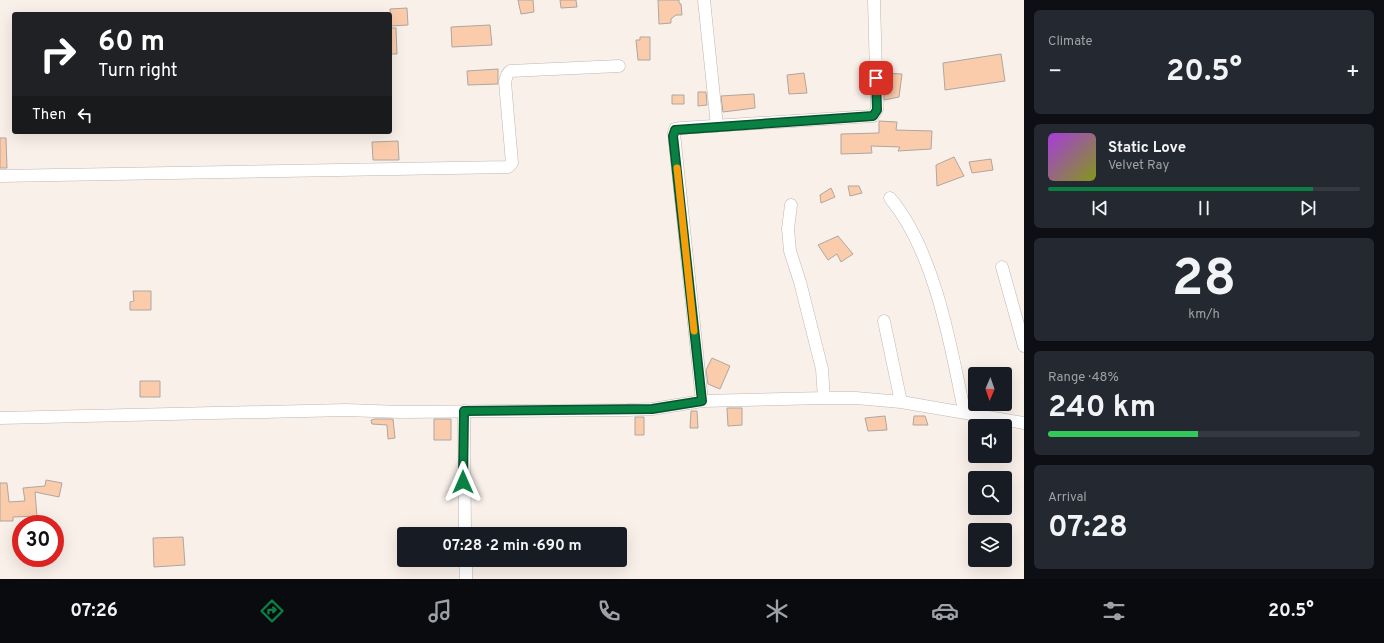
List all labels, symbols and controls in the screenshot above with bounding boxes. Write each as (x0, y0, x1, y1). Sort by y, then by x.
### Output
text: 60 m (98, 25, 165, 61)
icon: right (32, 28, 84, 80)
text: Climate (1048, 34, 1093, 50)
text: 20.5° (1166, 54, 1242, 91)
text: − (1048, 59, 1062, 86)
text: + (1346, 59, 1360, 86)
text: Turn right (98, 60, 178, 83)
pin (859, 61, 893, 95)
icon: arrive (865, 67, 887, 89)
icon: left (74, 104, 96, 126)
text: Then (32, 106, 66, 125)
text: Static Love (1108, 139, 1186, 158)
text: Velvet Ray (1108, 158, 1169, 174)
icon: previous (1089, 197, 1111, 219)
icon: pause (1193, 197, 1215, 219)
icon: next (1297, 197, 1319, 219)
text: 28 (1172, 248, 1236, 314)
text: km/h (1188, 307, 1220, 323)
north arrow (968, 367, 1012, 411)
map controls (968, 367, 1012, 567)
text: Range · 48% (1048, 370, 1119, 386)
text: 240 km (1048, 390, 1156, 427)
button: sound (968, 419, 1012, 463)
position arrow (442, 461, 484, 503)
button: search (968, 471, 1012, 515)
text: Arrival (1048, 490, 1087, 506)
text: 07:28 (1048, 510, 1128, 547)
speed limit sign: 30 (12, 515, 64, 567)
button: layers (968, 523, 1012, 567)
text: 07:28 · 2 min · 690 m (442, 537, 582, 556)
icon: directions (258, 597, 286, 625)
icon: music (426, 597, 454, 625)
icon: phone (595, 597, 623, 625)
icon: climate (763, 597, 791, 625)
icon: car (931, 597, 959, 625)
icon: filters (1100, 597, 1128, 625)
text: 07:26 (70, 600, 118, 623)
text: 20.5° (1268, 600, 1314, 623)

